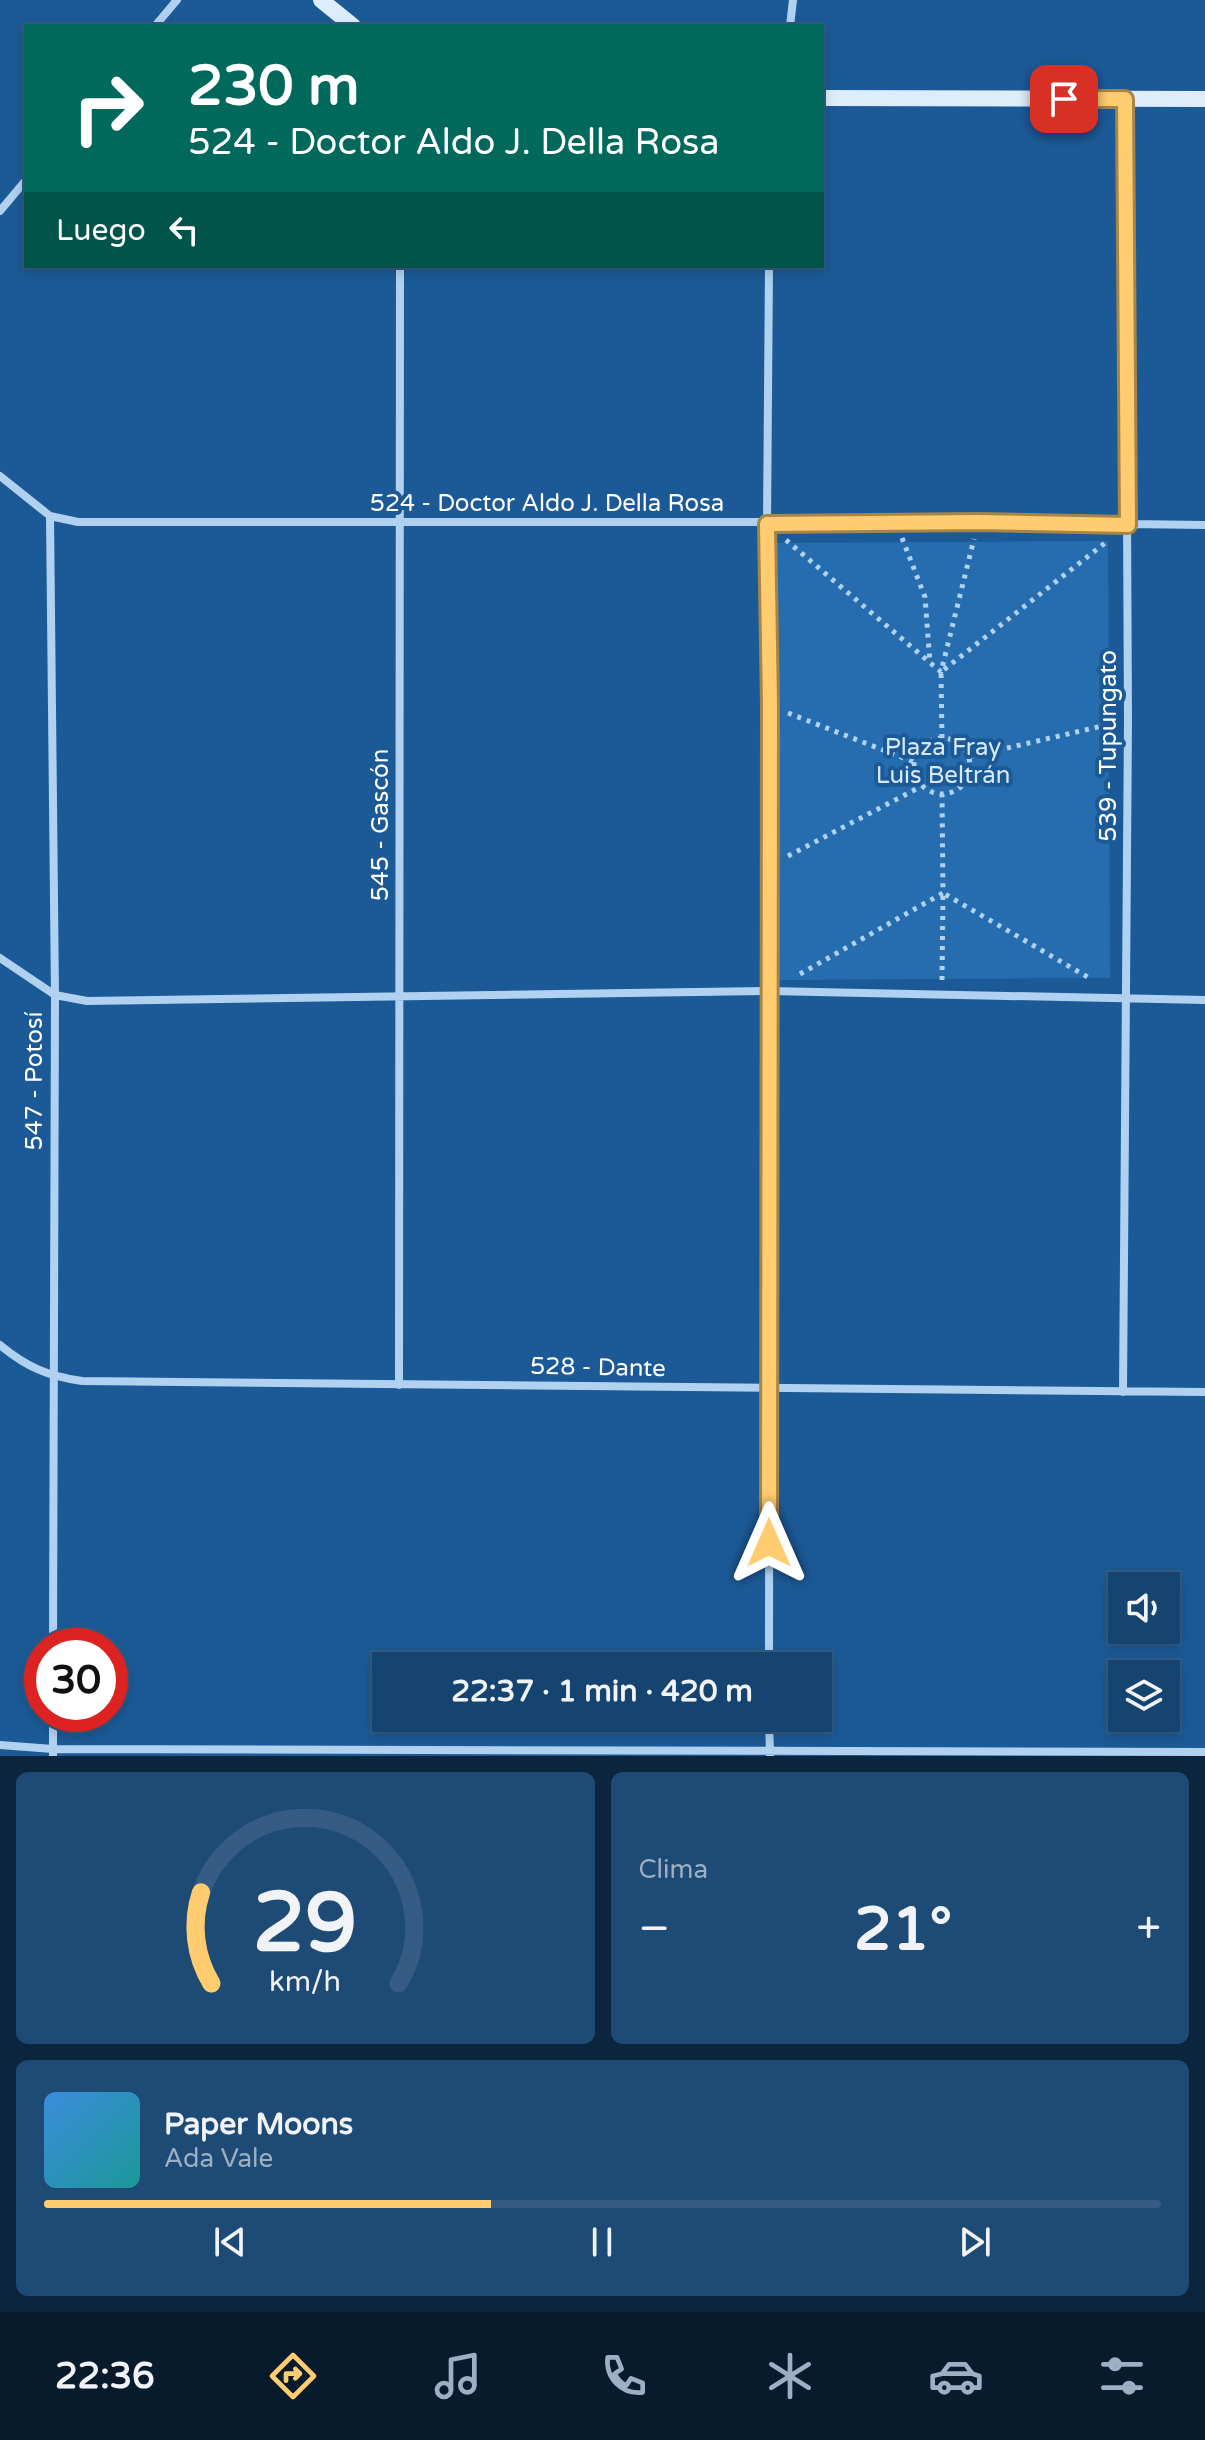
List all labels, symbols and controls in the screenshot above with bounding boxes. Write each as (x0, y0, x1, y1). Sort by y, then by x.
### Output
text: 230 m (188, 53, 359, 120)
icon: right (56, 56, 160, 160)
pin (1030, 65, 1098, 133)
icon: arrive (1042, 77, 1086, 121)
text: 524 - Doctor Aldo J. Della Rosa (188, 121, 720, 164)
icon: left (162, 208, 206, 252)
text: Luego (56, 212, 146, 249)
street label: 524 - Doctor Aldo J. Della Rosa (370, 489, 724, 518)
street label: 539 - Tupungato (1094, 650, 1123, 842)
park label: Plaza Fray Luis Beltrán (876, 733, 1010, 790)
street label: 545 - Gascón (366, 749, 395, 901)
street label: 547 - Potosí (20, 1012, 49, 1150)
street label: 528 - Dante (530, 1352, 666, 1383)
position arrow (727, 1501, 811, 1585)
map controls (1108, 1572, 1180, 1732)
button: sound (1108, 1572, 1180, 1644)
speed limit sign: 30 (24, 1628, 128, 1732)
button: layers (1108, 1660, 1180, 1732)
text: 22:37 · 1 min · 420 m (451, 1673, 753, 1710)
text: Clima (639, 1854, 708, 1885)
text: 29 (253, 1874, 357, 1974)
text: 21° (854, 1894, 952, 1966)
text: − (639, 1903, 670, 1956)
text: + (1136, 1903, 1161, 1956)
text: km/h (269, 1965, 341, 1999)
text: Paper Moons (164, 2106, 353, 2143)
text: Ada Vale (164, 2143, 273, 2174)
icon: previous (208, 2220, 252, 2264)
icon: pause (580, 2220, 624, 2264)
icon: next (953, 2220, 997, 2264)
icon: directions (265, 2348, 321, 2404)
icon: music (430, 2348, 486, 2404)
icon: phone (596, 2348, 652, 2404)
icon: climate (762, 2348, 818, 2404)
icon: car (928, 2348, 984, 2404)
icon: filters (1094, 2348, 1150, 2404)
text: 22:36 (55, 2355, 155, 2398)

